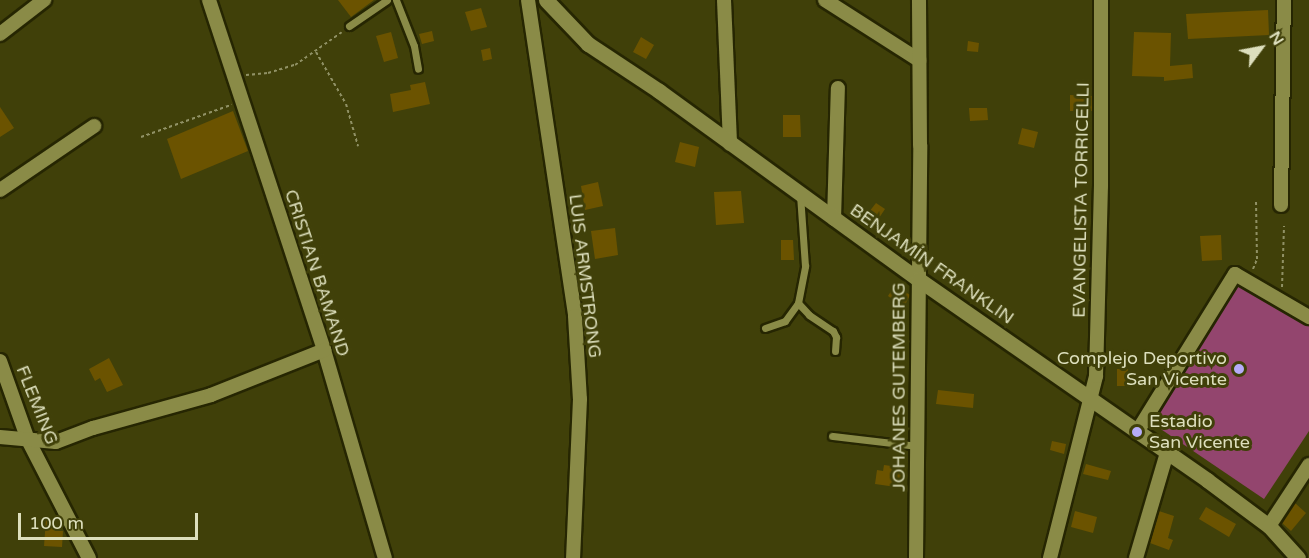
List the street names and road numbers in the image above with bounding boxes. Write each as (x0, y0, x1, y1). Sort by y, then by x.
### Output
street label: EVANGELISTA TORRICELLI (1068, 82, 1094, 318)
street label: CRISTIAN BAMAND (280, 187, 354, 359)
street label: LUIS ARMSTRONG (564, 193, 606, 359)
street label: BENJAMÍN FRANKLIN (846, 199, 1018, 329)
street label: JOHANES GUTEMBERG (888, 282, 910, 492)
street label: FLEMING (11, 362, 63, 448)

